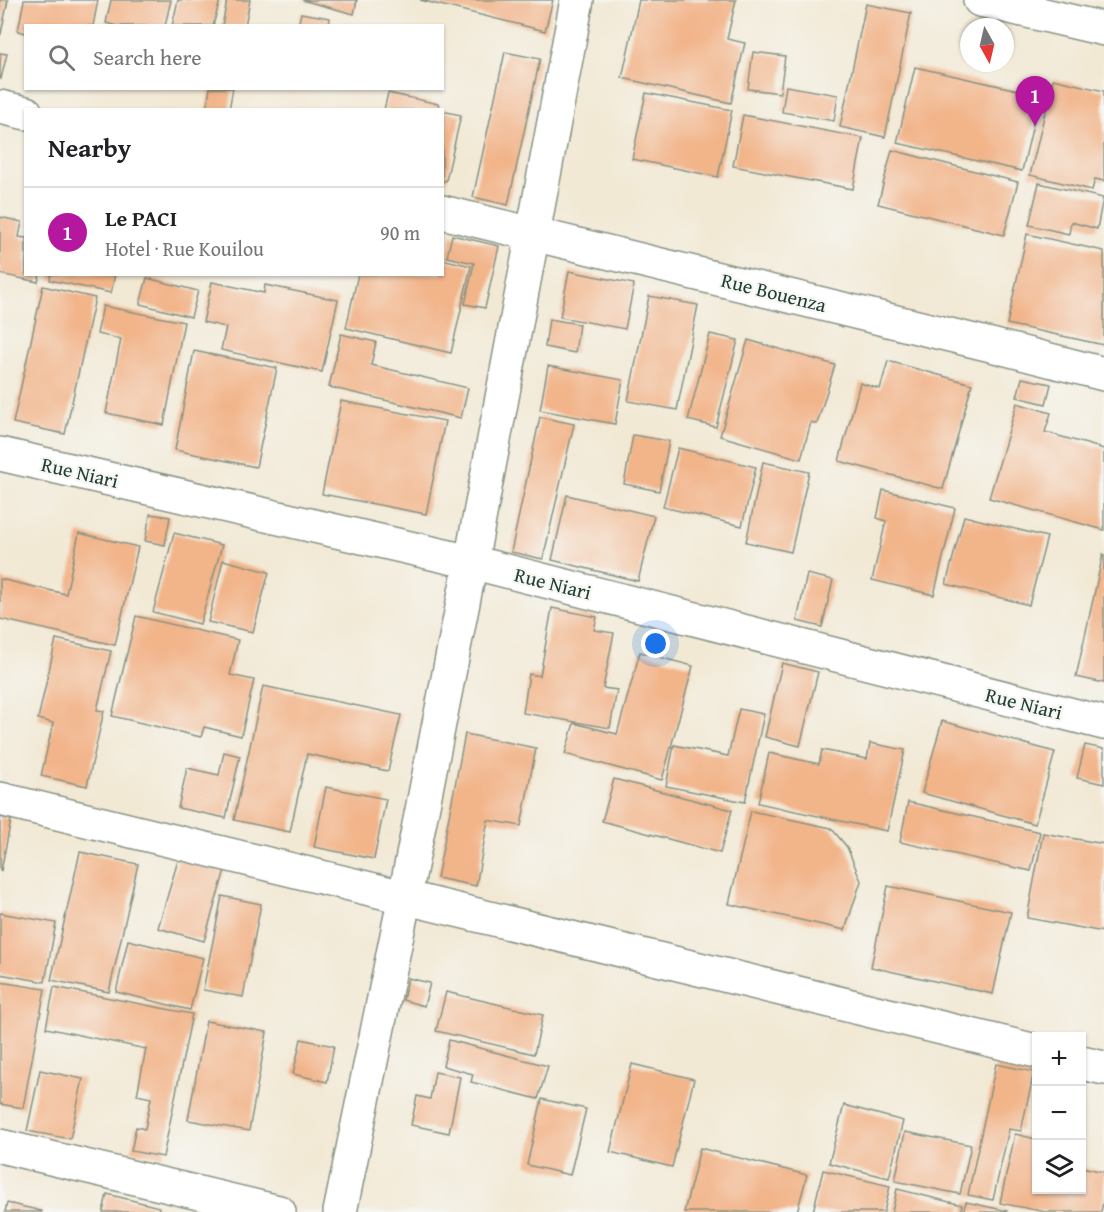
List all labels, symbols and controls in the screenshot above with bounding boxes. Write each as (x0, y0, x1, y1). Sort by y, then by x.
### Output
north arrow (960, 18, 1014, 72)
search box (24, 24, 444, 90)
icon: search (45, 41, 78, 74)
text: Search here (93, 41, 202, 73)
pin: 1 (1016, 76, 1054, 126)
text: Nearby (48, 128, 131, 167)
text: Le PACI (105, 202, 177, 234)
text: 1 (62, 218, 73, 247)
text: 90 m (380, 218, 420, 247)
text: Hotel · Rue Kouilou (105, 234, 264, 263)
street label: Rue Bouenza (718, 265, 830, 319)
street label: Rue Niari (39, 449, 122, 495)
street label: Rue Niari (512, 559, 595, 607)
your location (641, 629, 670, 658)
street label: Rue Niari (983, 679, 1066, 727)
map controls (1032, 1032, 1086, 1194)
button: + (1032, 1032, 1086, 1086)
button: − (1032, 1086, 1086, 1140)
button: layers (1032, 1140, 1086, 1194)

